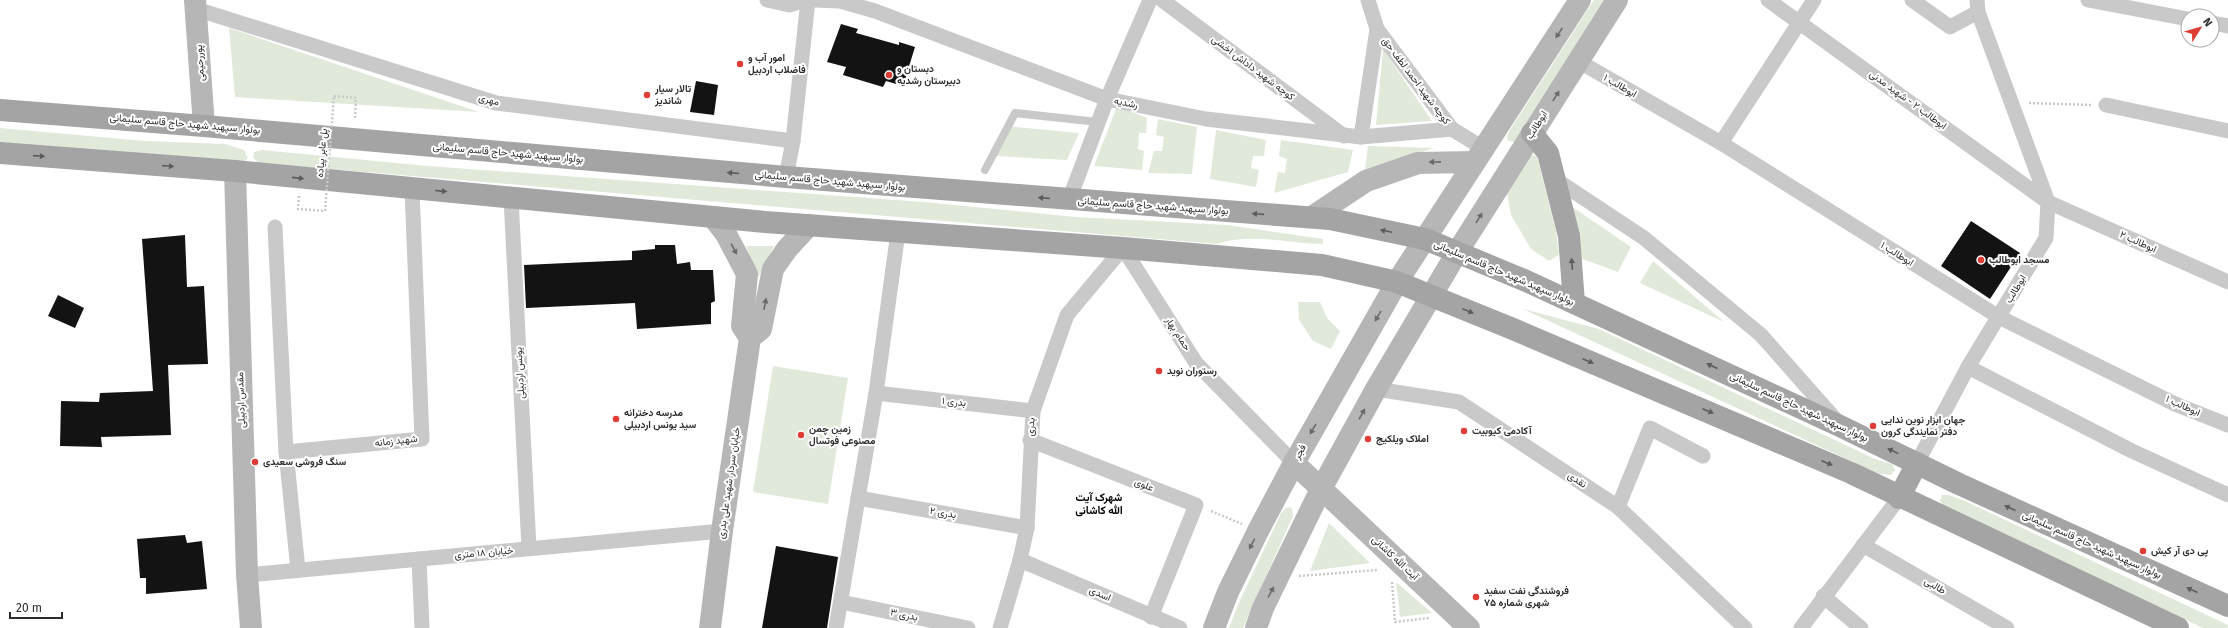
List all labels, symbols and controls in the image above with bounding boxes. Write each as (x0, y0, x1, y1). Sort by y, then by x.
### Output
north arrow (2180, 8, 2220, 48)
text: N (2200, 15, 2215, 29)
one-way arrow (1555, 27, 1562, 38)
street label: کوچه شهید داداش اخشی (1209, 33, 1297, 104)
street label: کوچه شهید احمد لطف حق (1379, 35, 1453, 128)
street label: پوررحیمی (193, 44, 208, 82)
place label: امور آب و فاضلاب اردبیل (748, 52, 806, 76)
marker: امور آب و فاضلاب اردبیل (735, 59, 745, 69)
place label: دبستان و دبیرستان رشدیه (897, 63, 961, 87)
street label: ابوطالب ۲ - شهید مدنی (1867, 68, 1949, 132)
marker: دبستان و دبیرستان رشدیه (884, 70, 894, 80)
street label: ابوطالب ۱ (1601, 72, 1639, 100)
place label: تالار سیار شاندیز (654, 83, 692, 107)
marker: تالار سیار شاندیز (642, 90, 652, 100)
one-way arrow (1552, 90, 1559, 102)
street label: مهری (477, 91, 501, 109)
street label: رشدیه (1113, 95, 1139, 111)
street label: ابوطالب (1524, 109, 1550, 141)
street label: بولوار سپهبد شهید حاج قاسم سلیمانی (109, 111, 261, 138)
street label: پل عابر پیاده (314, 128, 331, 178)
street label: بولوار سپهبد شهید حاج قاسم سلیمانی (432, 140, 584, 167)
one-way arrow (33, 153, 45, 160)
one-way arrow (1428, 159, 1441, 165)
one-way arrow (162, 163, 175, 170)
street label: بولوار سپهبد شهید حاج قاسم سلیمانی (754, 168, 906, 195)
one-way arrow (727, 169, 740, 176)
one-way arrow (292, 174, 304, 181)
one-way arrow (435, 188, 447, 195)
one-way arrow (1038, 195, 1050, 201)
street label: بولوار سپهبد شهید حاج قاسم سلیمانی (1077, 195, 1229, 218)
one-way arrow (1252, 210, 1264, 217)
one-way arrow (1475, 213, 1483, 223)
one-way arrow (1380, 227, 1393, 233)
street label: ابوطالب ۲ (2118, 229, 2158, 255)
street label: بولوار سپهبد شهید حاج قاسم سلیمانی (1432, 238, 1576, 309)
street label: ابوطالب ۱ (1878, 239, 1916, 269)
one-way arrow (731, 244, 738, 255)
place label: مسجد ابوطالب (1989, 254, 2050, 266)
marker: مسجد ابوطالب (1976, 255, 1986, 265)
one-way arrow (1568, 258, 1575, 270)
street label: ابوطالب (2003, 273, 2029, 305)
one-way arrow (763, 298, 769, 311)
one-way arrow (1462, 309, 1474, 315)
one-way arrow (1374, 310, 1381, 322)
street label: حمام بهار (1162, 314, 1193, 353)
street label: یونس اردبیلی (513, 346, 527, 399)
one-way arrow (1582, 358, 1594, 364)
one-way arrow (1706, 363, 1718, 369)
place label: رستوران نوید (1167, 365, 1217, 377)
marker: رستوران نوید (1154, 366, 1164, 376)
street label: بولوار سپهبد شهید حاج قاسم سلیمانی (1728, 370, 1870, 445)
street label: مقدس اردبیلی (234, 372, 248, 428)
street label: ابوطالب ۱ (2164, 393, 2202, 419)
street label: بدری ۱ (941, 395, 967, 409)
place label: مدرسه دخترانه سید یونس اردبیلی (624, 407, 696, 431)
one-way arrow (1359, 408, 1366, 420)
one-way arrow (1702, 409, 1714, 415)
marker: مدرسه دخترانه سید یونس اردبیلی (611, 414, 621, 424)
place label: جهان ابزار نوین ندایی دفتر نمایندگی کرون (1881, 414, 1965, 438)
street label: بدری (1024, 417, 1038, 437)
marker: جهان ابزار نوین ندایی دفتر نمایندگی کرون (1868, 421, 1878, 431)
place label: زمین چمن مصنوعی فوتسال (809, 423, 876, 447)
one-way arrow (1310, 423, 1317, 435)
place label: آکادمی کیوبیت (1472, 425, 1533, 437)
street label: خیابان سردار شهید علی بدری (715, 426, 743, 540)
marker: آکادمی کیوبیت (1459, 426, 1469, 436)
marker: زمین چمن مصنوعی فوتسال (796, 430, 806, 440)
street label: شهید زمانه (374, 433, 418, 449)
place label: املاک ویلکیج (1376, 433, 1429, 446)
marker: املاک ویلکیج (1363, 434, 1373, 444)
street label: فجر (1290, 442, 1309, 462)
one-way arrow (1887, 448, 1899, 454)
place label: سنگ فروشی سعیدی (263, 456, 346, 468)
marker: سنگ فروشی سعیدی (250, 457, 260, 467)
one-way arrow (1821, 460, 1833, 466)
street label: نقدی (1565, 469, 1589, 491)
street label: علوی (1133, 476, 1155, 494)
district label: شهرک آیت الله کاشانی (1075, 491, 1123, 517)
one-way arrow (2004, 504, 2016, 510)
street label: بدری ۲ (929, 505, 957, 521)
street label: بولوار سپهبد شهید حاج قاسم سلیمانی (2020, 509, 2164, 582)
street label: آیت الله کاشانی (1369, 533, 1421, 583)
one-way arrow (1249, 538, 1255, 549)
street label: خیابان ۱۸ متری (454, 544, 514, 562)
place label: پی دی آر کیش (2151, 545, 2209, 558)
marker: پی دی آر کیش (2138, 546, 2148, 556)
street label: طالبی (1922, 575, 1948, 597)
street label: اسدی (1087, 584, 1113, 604)
place label: فروشندگی نفت سفید شهری شماره ۷۵ (1484, 585, 1569, 609)
one-way arrow (1268, 587, 1275, 598)
one-way arrow (2187, 587, 2198, 593)
marker: فروشندگی نفت سفید شهری شماره ۷۵ (1471, 592, 1481, 602)
scale bar (10, 594, 62, 620)
text: 20 m (16, 601, 42, 615)
street label: بدری ۳ (889, 606, 919, 624)

